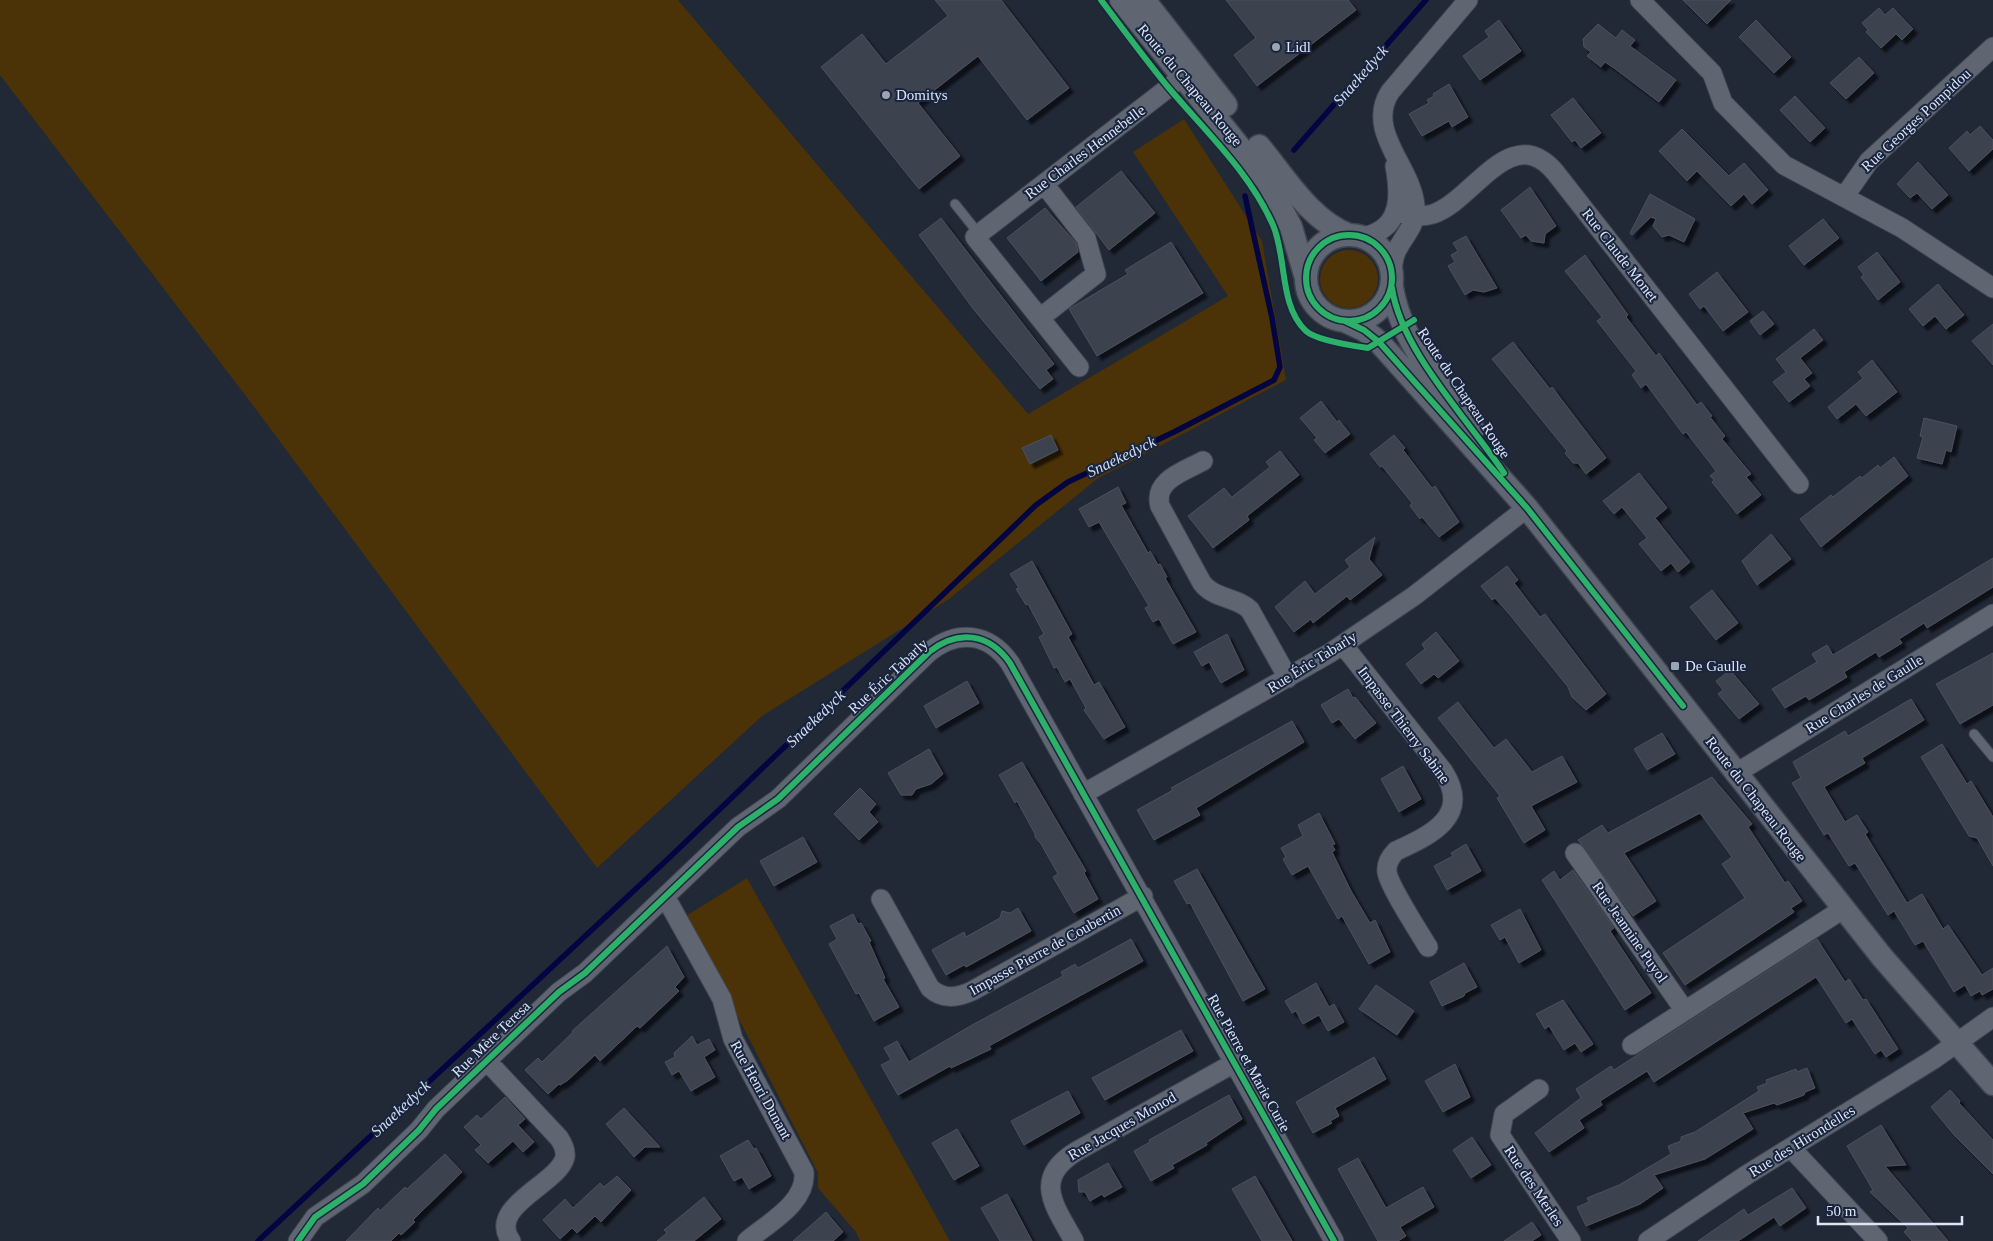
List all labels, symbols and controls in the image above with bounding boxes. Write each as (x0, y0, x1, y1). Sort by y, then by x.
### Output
street label: Route du Chapeau Rouge (1134, 21, 1246, 149)
place label: Lidl (1286, 39, 1311, 55)
marker: Lidl (1270, 41, 1282, 53)
water label: Snaekedyck (1329, 41, 1393, 110)
street label: Rue Georges Pompidou (1858, 65, 1974, 175)
place label: Domitys (896, 87, 948, 103)
marker: Domitys (880, 89, 892, 101)
street label: Rue Charles Hennebelle (1022, 102, 1148, 202)
street label: Rue Claude Monet (1579, 205, 1662, 305)
street label: Route du Chapeau Rouge (1414, 325, 1514, 461)
water label: Snaekedyck (1084, 432, 1160, 481)
street label: Rue Éric Tabarly (1265, 628, 1360, 696)
street label: Rue Éric Tabarly (845, 635, 931, 717)
street label: Rue Charles de Gaulle (1802, 651, 1926, 737)
place label: De Gaulle (1685, 658, 1747, 674)
marker: De Gaulle (1669, 660, 1681, 672)
street label: Impasse Thierry Sabine (1355, 663, 1453, 787)
water label: Snaekedyck (783, 686, 849, 751)
street label: Route du Chapeau Rouge (1702, 734, 1810, 865)
street label: Rue Jeannine Puyol (1589, 879, 1671, 985)
street label: Impasse Pierre de Coubertin (967, 901, 1124, 998)
street label: Rue Pierre et Marie Curie (1204, 991, 1294, 1135)
street label: Rue Mère Teresa (449, 998, 533, 1080)
street label: Rue Henri Dunant (727, 1038, 795, 1143)
water label: Snaekedyck (367, 1076, 435, 1141)
street label: Rue Jacques Monod (1065, 1088, 1179, 1163)
street label: Rue des Hirondelles (1746, 1102, 1858, 1180)
street label: Rue des Merles (1501, 1143, 1567, 1229)
scale bar (1818, 1194, 1962, 1226)
text: 50 m (1826, 1203, 1857, 1219)

